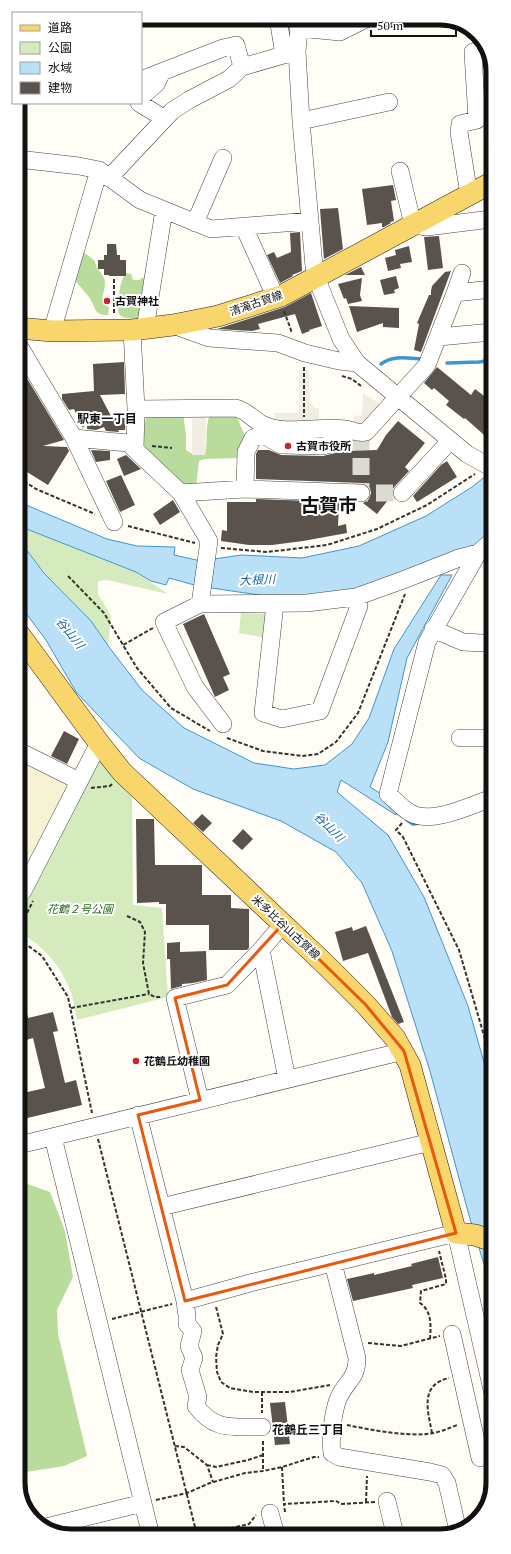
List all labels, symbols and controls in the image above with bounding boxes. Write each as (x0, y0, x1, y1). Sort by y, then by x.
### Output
legend (12, 12, 142, 104)
scale bar (371, 12, 456, 38)
text: 50 m (377, 18, 404, 33)
text: 道路 (48, 20, 72, 35)
text: 公園 (48, 40, 72, 55)
text: 水域 (48, 60, 72, 75)
text: 建物 (48, 80, 72, 95)
street label: 清滝古賀線 (228, 287, 284, 319)
place label: 古賀神社 (115, 294, 159, 308)
marker: 古賀神社 (102, 296, 112, 306)
district label: 駅東一丁目 (77, 411, 137, 426)
place label: 古賀市役所 (296, 439, 351, 453)
marker: 古賀市役所 (283, 441, 293, 451)
district label: 古賀市 (300, 492, 358, 517)
water label: 大根川 (239, 571, 277, 588)
water label: 谷山川 (53, 614, 89, 653)
water label: 谷山川 (311, 809, 349, 846)
street label: 米多比谷山古賀線 (249, 892, 323, 962)
park label: 花鶴２号公園 (47, 902, 115, 916)
place label: 花鶴丘幼稚園 (144, 1054, 210, 1068)
marker: 花鶴丘幼稚園 (131, 1056, 141, 1066)
district label: 花鶴丘三丁目 (272, 1422, 344, 1437)

